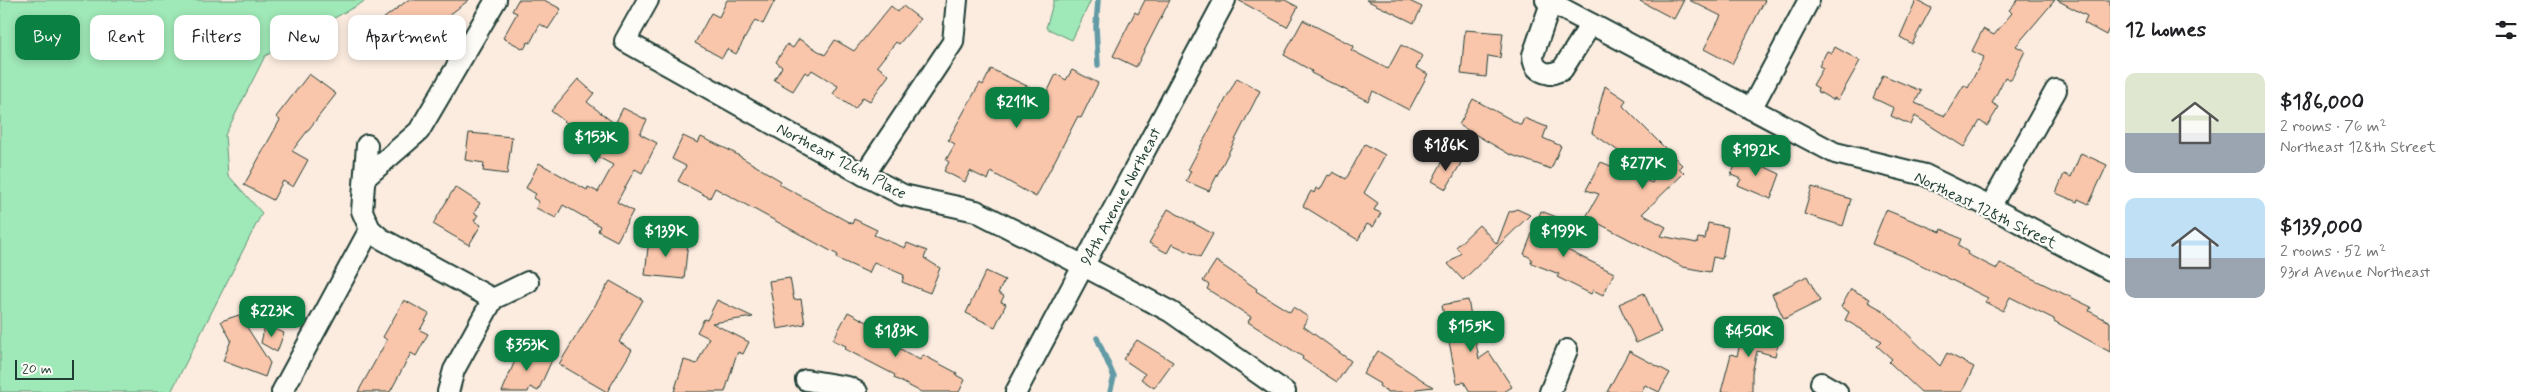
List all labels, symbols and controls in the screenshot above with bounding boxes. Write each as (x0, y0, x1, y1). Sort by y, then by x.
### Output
chip: Buy (15, 15, 80, 60)
chip: Rent (90, 15, 164, 60)
chip: Filters (174, 15, 260, 60)
chip: New (270, 15, 338, 60)
chip: Apartment (348, 15, 466, 60)
text: 12 homes (2125, 16, 2206, 44)
icon: filters (2492, 16, 2520, 44)
pin: $211K (982, 86, 1052, 129)
text: $186,000 (2280, 88, 2364, 116)
text: $211K (996, 92, 1038, 113)
icon: home (2165, 93, 2225, 153)
text: 2 rooms · 76 m² (2280, 116, 2387, 137)
street label: Northeast 126th Place (773, 118, 910, 204)
pin: $153K (561, 121, 631, 164)
street label: 94th Avenue Northeast (1076, 124, 1167, 269)
text: $153K (575, 127, 617, 148)
pin: $186K (1411, 130, 1481, 172)
pin: $192K (1721, 134, 1791, 177)
text: $186K (1424, 135, 1468, 156)
text: Northeast 128th Street (2280, 137, 2436, 158)
text: $192K (1733, 140, 1779, 161)
pin: $277K (1608, 148, 1678, 190)
text: $277K (1620, 153, 1666, 174)
street label: Northeast 128th Street (1911, 167, 2061, 254)
text: $139,000 (2280, 213, 2363, 241)
pin: $139K (631, 216, 701, 258)
pin: $199K (1529, 216, 1599, 258)
icon: home (2165, 218, 2225, 278)
text: $139K (644, 221, 688, 242)
text: $199K (1541, 221, 1587, 242)
text: 2 rooms · 52 m² (2280, 241, 2386, 262)
text: 93rd Avenue Northeast (2280, 262, 2430, 283)
pin: $223K (237, 296, 307, 338)
text: $223K (250, 301, 294, 322)
pin: $155K (1436, 310, 1506, 353)
pin: $183K (861, 316, 931, 358)
text: $155K (1448, 316, 1494, 337)
pin: $450K (1714, 316, 1784, 358)
text: $183K (874, 321, 918, 342)
text: $450K (1725, 321, 1773, 342)
pin: $353K (492, 330, 562, 372)
text: $353K (506, 335, 549, 356)
scale bar (15, 357, 74, 380)
text: 20 m (22, 360, 52, 378)

